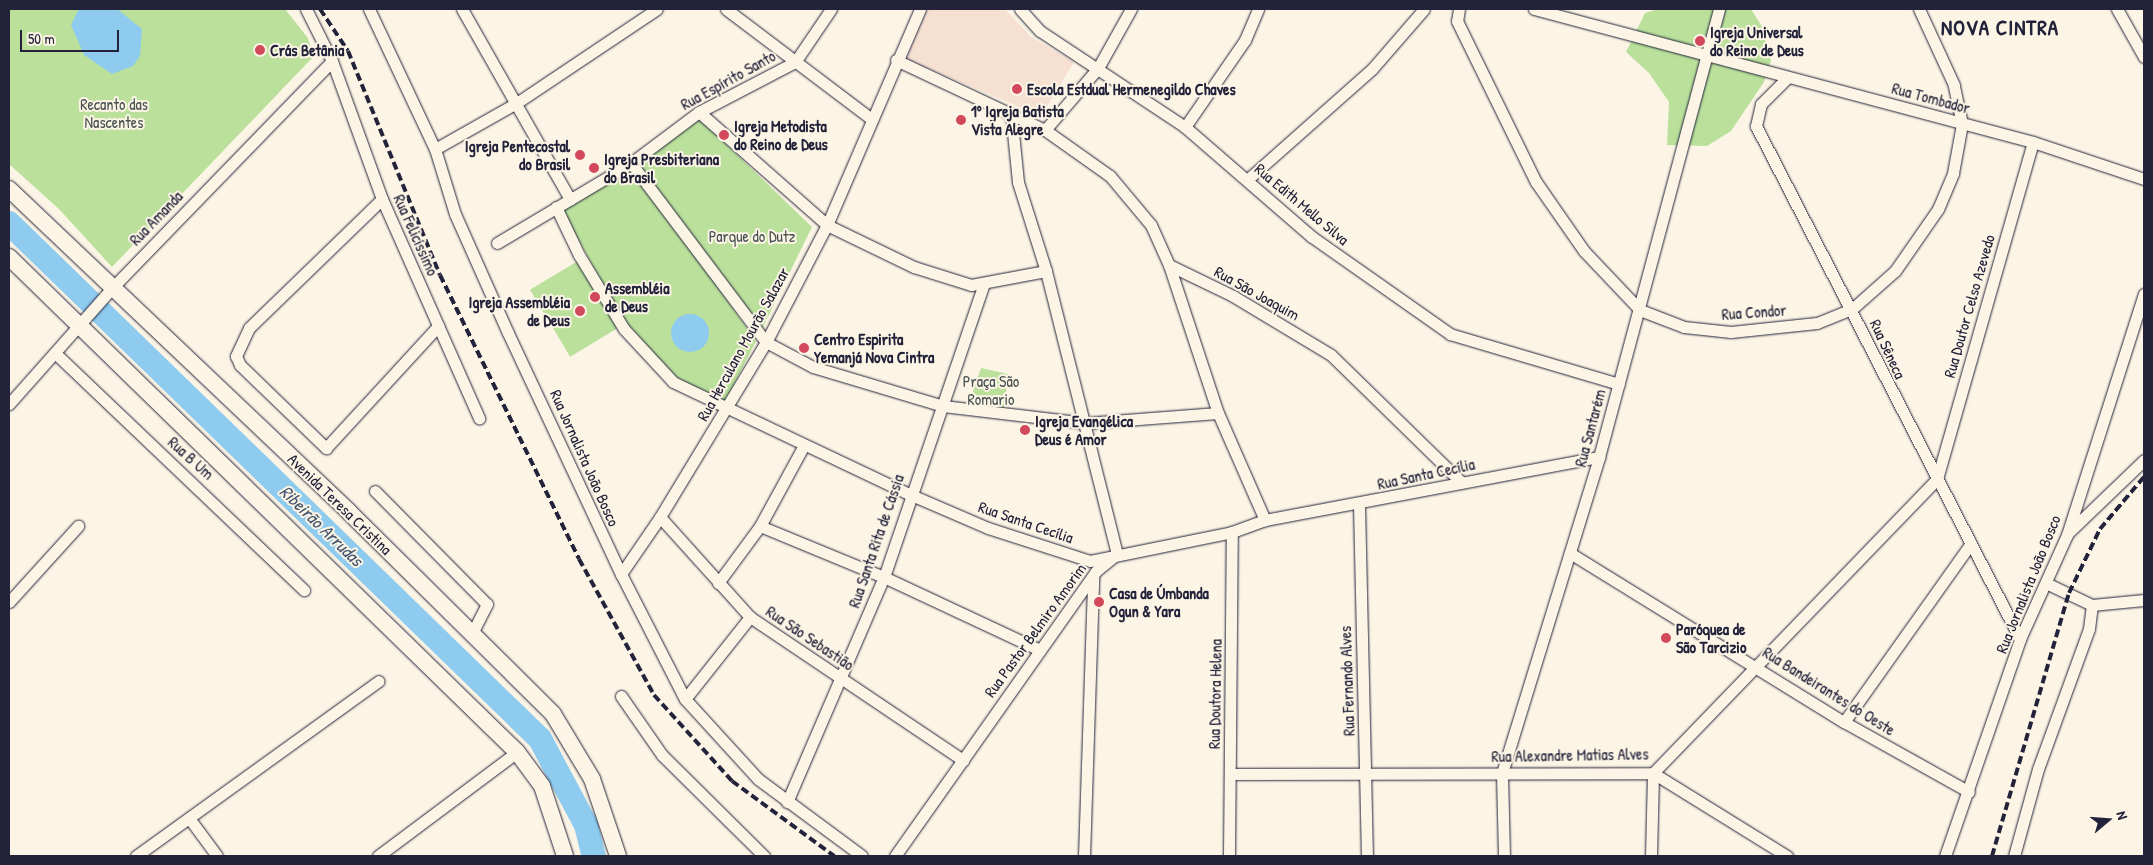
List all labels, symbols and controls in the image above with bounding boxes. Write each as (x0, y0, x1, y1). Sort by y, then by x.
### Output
district label: NOVA CINTRA (1940, 15, 2060, 41)
scale bar (22, 20, 121, 52)
place label: Igreja Universal do Reino de Deus (1710, 22, 1804, 60)
text: 50 m (28, 28, 55, 49)
marker: Igreja Universal do Reino de Deus (1694, 35, 1706, 47)
place label: Crás Betânia (270, 40, 344, 60)
marker: Crás Betânia (254, 44, 266, 56)
street label: Rua Espírito Santo (677, 46, 779, 114)
street label: Rua Tombador (1890, 78, 1972, 118)
place label: Escola Estdual Hermenegildo Chaves (1027, 79, 1236, 99)
marker: Escola Estdual Hermenegildo Chaves (1011, 83, 1023, 95)
park label: Recanto das Nascentes (80, 94, 148, 132)
place label: 1º Igreja Batista Vista Alegre (971, 101, 1064, 139)
marker: 1º Igreja Batista Vista Alegre (955, 114, 967, 126)
place label: Igreja Metodista do Reino de Deus (734, 116, 828, 154)
marker: Igreja Metodista do Reino de Deus (718, 129, 730, 141)
place label: Igreja Pentecostal do Brasil (465, 136, 570, 174)
marker: Igreja Pentecostal do Brasil (574, 149, 586, 161)
place label: Igreja Presbiteriana do Brasil (604, 149, 719, 187)
street label: Rua Edith Mello Silva (1251, 159, 1353, 249)
marker: Igreja Presbiteriana do Brasil (588, 162, 600, 174)
street label: Rua Amanda (125, 187, 187, 249)
street label: Rua Felicíssimo (390, 191, 442, 279)
park label: Parque do Dutz (709, 226, 795, 246)
street label: Rua Doutor Celso Azevedo (1939, 232, 1999, 380)
street label: Rua São Joaquim (1211, 262, 1303, 324)
street label: Rua Herculano Mourão Salazar (693, 264, 793, 424)
place label: Assembléia de Deus (605, 278, 669, 316)
marker: Assembléia de Deus (589, 291, 601, 303)
place label: Igreja Assembléia de Deus (468, 292, 570, 330)
street label: Rua Condor (1721, 300, 1787, 324)
marker: Igreja Assembléia de Deus (574, 305, 586, 317)
street label: Rua Sêneca (1866, 316, 1910, 382)
place label: Centro Espirita Yemanjá Nova Cintra (814, 329, 934, 367)
marker: Centro Espirita Yemanjá Nova Cintra (798, 342, 810, 354)
park label: Praça São Romario (963, 371, 1019, 409)
street label: Rua Jornalista João Bosco (546, 387, 624, 529)
street label: Rua Santarém (1570, 387, 1610, 469)
place label: Igreja Evangélica Deus é Amor (1035, 411, 1133, 449)
marker: Igreja Evangélica Deus é Amor (1019, 424, 1031, 436)
street label: Rua B Um (164, 432, 218, 484)
street label: Avenida Teresa Cristina (284, 449, 396, 559)
street label: Rua Santa Cecília (1376, 454, 1476, 494)
street label: Rua Santa Rita de Cássia (844, 472, 908, 610)
water label: Ribeirão Arrudas (275, 481, 367, 571)
street label: Rua Santa Cecília (976, 497, 1076, 547)
street label: Rua Jornalista João Bosco (1992, 512, 2064, 656)
street label: Rua Pastor Belmiro Amorim (980, 559, 1090, 701)
place label: Casa de Úmbanda Ogun & Yara (1109, 583, 1209, 621)
marker: Casa de Úmbanda Ogun & Yara (1093, 596, 1105, 608)
street label: Rua São Sebastião (762, 602, 858, 674)
place label: Paróquea de São Tarcizio (1676, 619, 1746, 657)
street label: Rua Fernando Alves (1335, 626, 1359, 736)
marker: Paróquea de São Tarcizio (1660, 632, 1672, 644)
street label: Rua Doutora Helena (1204, 639, 1226, 749)
street label: Rua Bandeirantes do Oeste (1759, 642, 1899, 740)
street label: Rua Alexandre Matias Alves (1491, 744, 1649, 766)
north arrow (2083, 795, 2133, 845)
text: N (2113, 809, 2133, 822)

